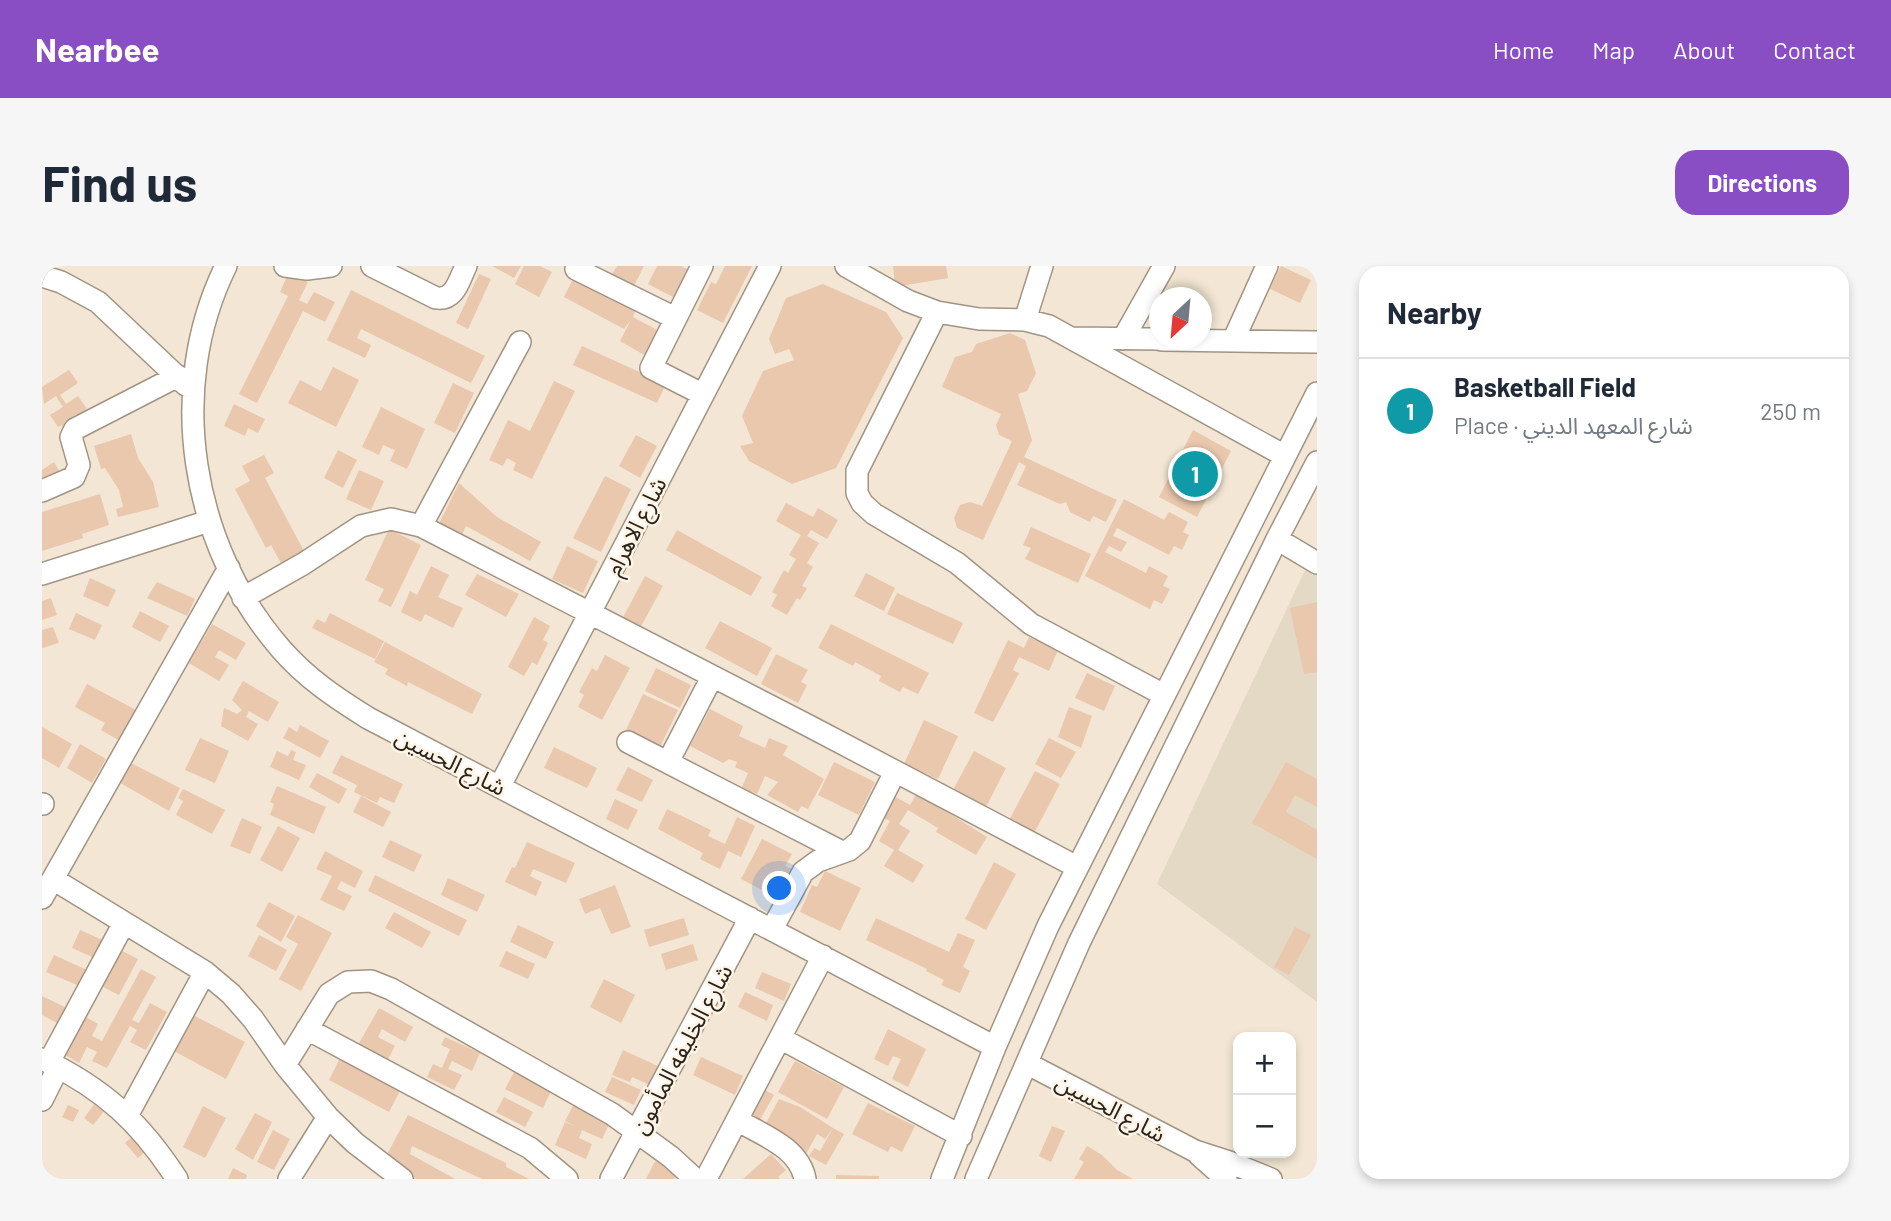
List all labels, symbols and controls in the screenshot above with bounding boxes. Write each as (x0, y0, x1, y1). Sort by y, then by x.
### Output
text: Nearbee (35, 29, 159, 69)
text: Home (1493, 35, 1554, 64)
text: Map (1592, 35, 1635, 64)
text: About (1673, 35, 1735, 64)
text: Contact (1773, 35, 1856, 64)
button: Directions (1675, 150, 1849, 215)
text: Find us (42, 153, 197, 212)
north arrow (1149, 287, 1212, 350)
text: Nearby (1387, 294, 1482, 330)
text: Basketball Field (1454, 371, 1636, 402)
text: 1 (1406, 397, 1414, 425)
text: 250 m (1760, 397, 1821, 425)
text: Place · شارع المعهد الديني (1454, 411, 1693, 439)
pin: 1 (1172, 448, 1218, 500)
street label: شارع الاهرام (598, 472, 676, 582)
street label: شارع الحسين (389, 721, 511, 804)
your location (762, 871, 796, 905)
street label: شارع الخليفه المأمون (624, 959, 741, 1141)
map controls (1233, 1032, 1296, 1158)
button: + (1233, 1032, 1296, 1095)
street label: شارع الحسين (1049, 1066, 1171, 1151)
button: − (1233, 1095, 1296, 1158)

